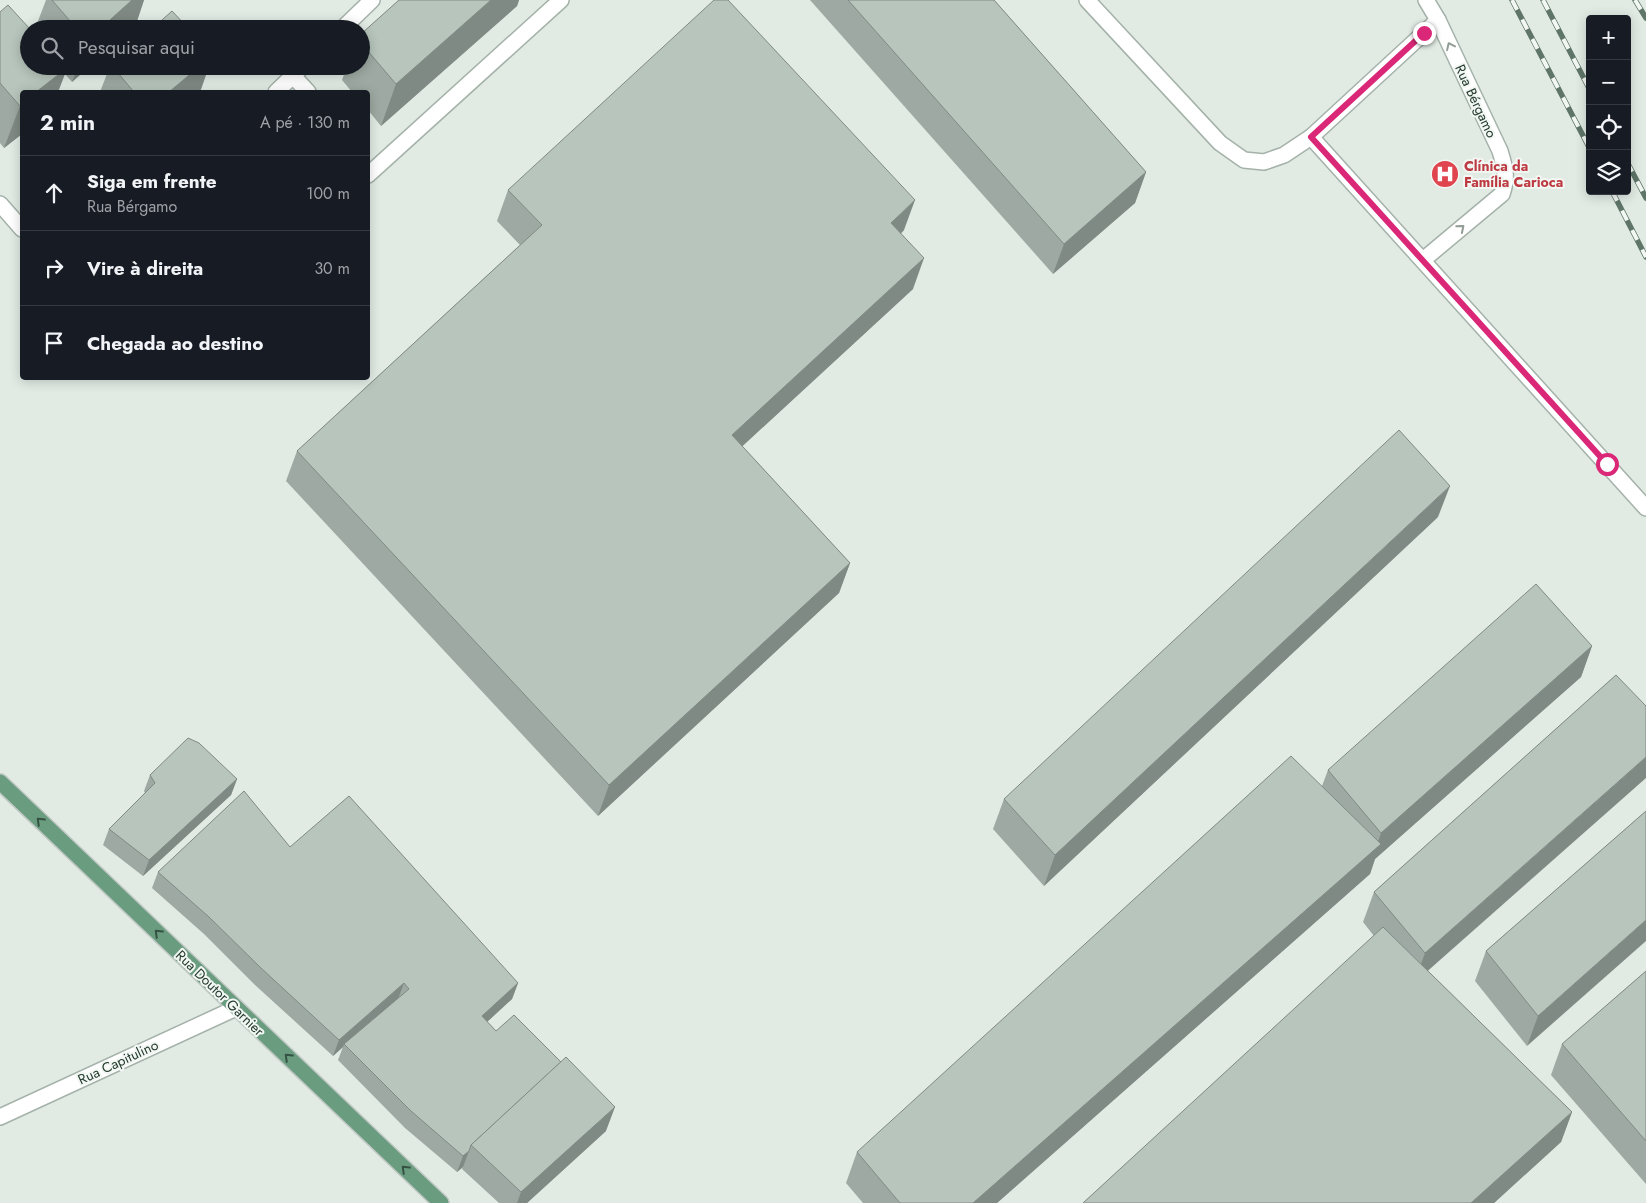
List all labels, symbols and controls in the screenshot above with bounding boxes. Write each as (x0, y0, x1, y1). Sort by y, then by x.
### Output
map controls (1586, 15, 1631, 195)
button: + (1586, 15, 1631, 60)
search box (20, 20, 370, 75)
route end (1413, 22, 1436, 45)
icon: search (38, 34, 66, 62)
text: Pesquisar aqui (78, 34, 195, 61)
one-way arrow (1447, 42, 1457, 51)
button: − (1586, 60, 1631, 105)
street label: Rua Bérgamo (1450, 61, 1502, 141)
button: locate (1586, 105, 1631, 150)
text: 2 min (40, 108, 95, 138)
text: A pé · 130 m (260, 111, 350, 134)
button: layers (1586, 150, 1631, 195)
place label: Clínica da Família Carioca (1464, 156, 1563, 192)
hospital icon: Clínica da Família Carioca (1430, 159, 1460, 189)
text: Siga em frente (87, 168, 217, 195)
icon: ahead (40, 179, 68, 207)
text: 100 m (306, 182, 350, 205)
text: Rua Bérgamo (87, 195, 177, 218)
one-way arrow (1455, 225, 1464, 234)
icon: right (40, 254, 68, 282)
text: Vire à direita (87, 255, 203, 282)
text: 30 m (314, 257, 350, 280)
icon: arrive (40, 329, 68, 357)
text: Chegada ao destino (87, 330, 263, 357)
route start (1596, 453, 1619, 476)
one-way arrow (37, 818, 46, 827)
one-way arrow (155, 930, 164, 939)
street label: Rua Doutor Garnier (171, 946, 269, 1041)
street label: Rua Capitulino (75, 1034, 162, 1089)
one-way arrow (285, 1054, 294, 1063)
one-way arrow (402, 1166, 411, 1175)

